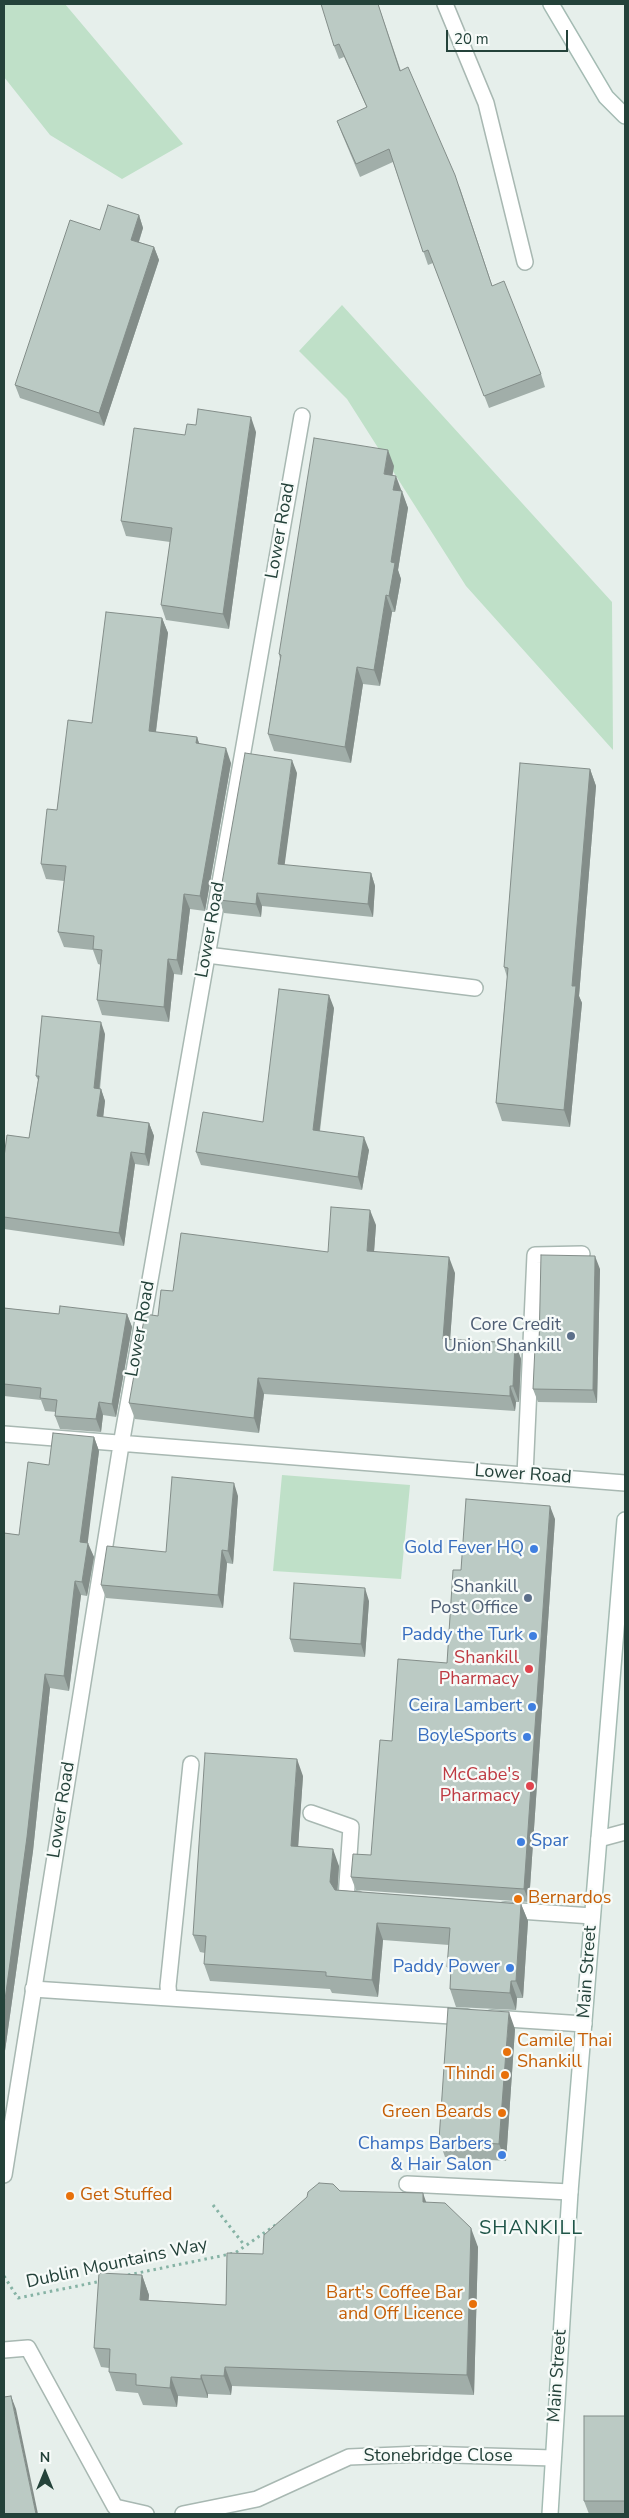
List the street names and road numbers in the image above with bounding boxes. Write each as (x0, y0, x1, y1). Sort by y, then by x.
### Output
street label: Lower Road (262, 481, 300, 581)
street label: Lower Road (192, 880, 230, 980)
street label: Lower Road (122, 1279, 160, 1379)
street label: Lower Road (474, 1461, 572, 1489)
street label: Lower Road (44, 1760, 80, 1860)
street label: Main Street (574, 1925, 602, 2019)
street label: Dublin Mountains Way (24, 2234, 210, 2294)
street label: Main Street (544, 2329, 572, 2423)
street label: Stonebridge Close (363, 2446, 513, 2468)

